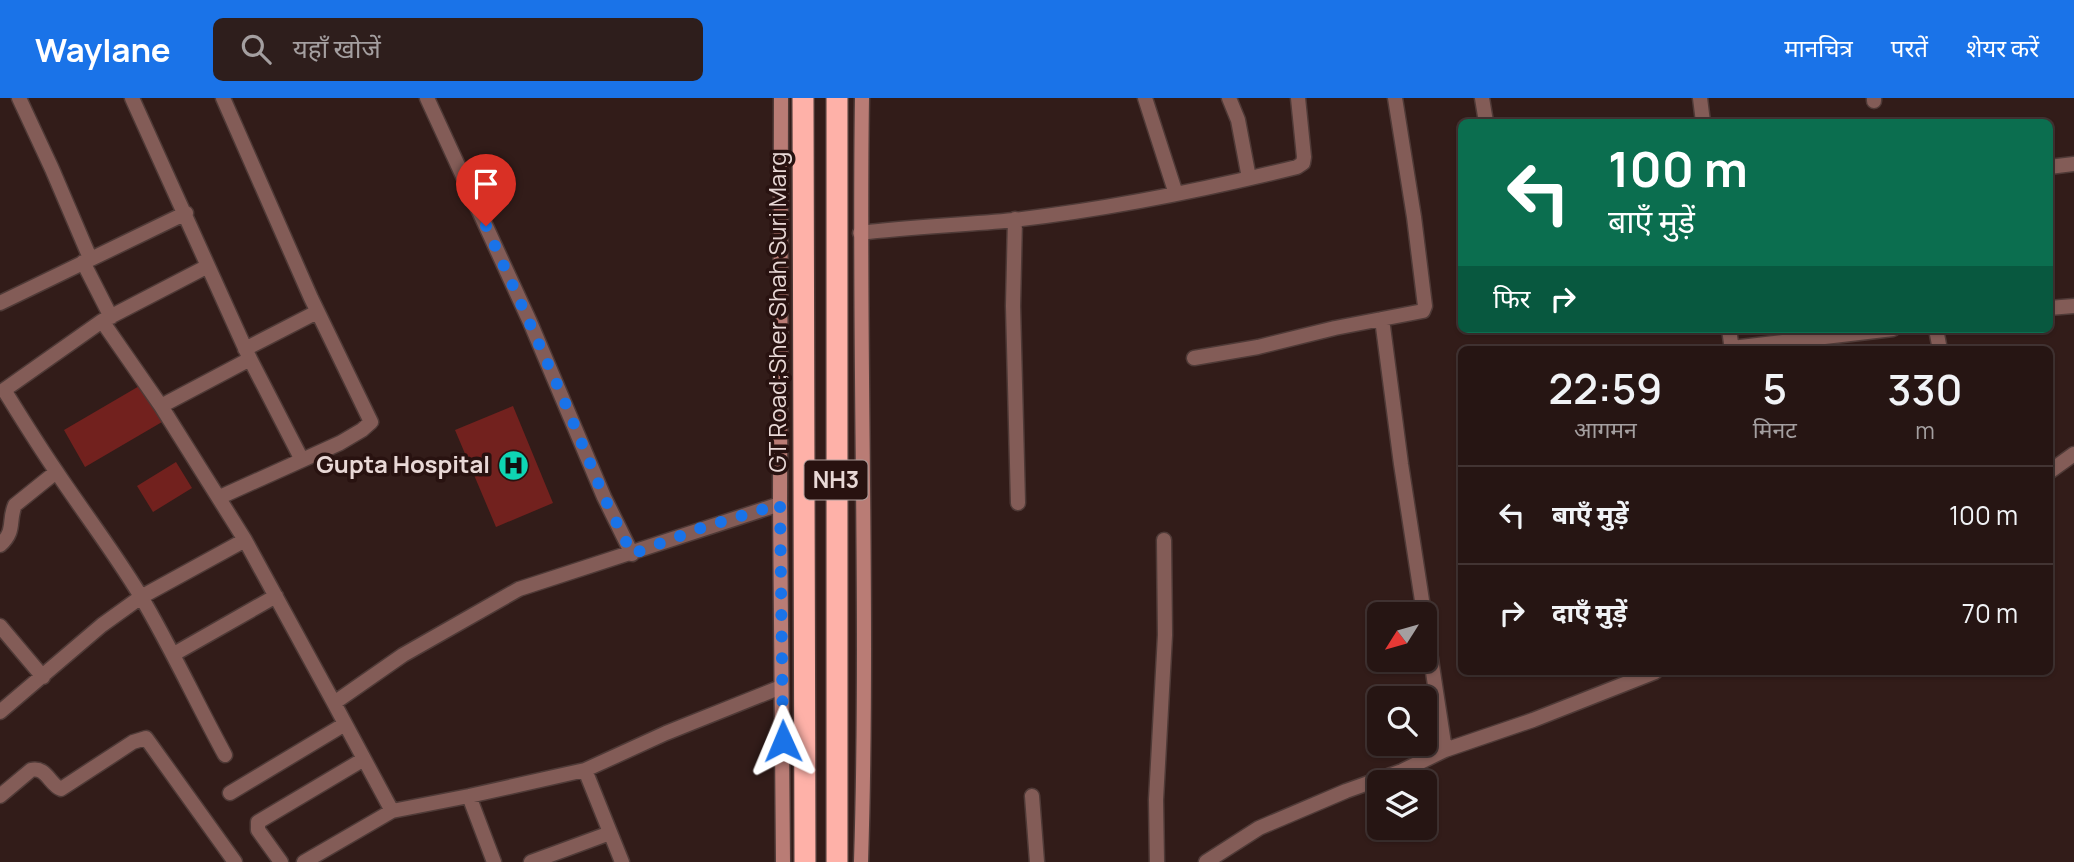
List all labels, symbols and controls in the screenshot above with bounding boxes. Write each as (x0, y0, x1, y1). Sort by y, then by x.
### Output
search box (213, 18, 703, 81)
text: Waylane (35, 27, 171, 72)
icon: search (237, 30, 275, 68)
text: यहाँ खोजें (293, 30, 381, 66)
text: मानचित्र (1784, 31, 1853, 64)
text: परतें (1891, 31, 1928, 64)
text: शेयर करें (1966, 31, 2039, 64)
text: 100 m (1608, 135, 1748, 202)
icon: left (1493, 147, 1584, 238)
street label: GT Road;Sher Shah Suri Marg (760, 151, 793, 473)
pin (456, 154, 516, 226)
icon: arrive (467, 165, 505, 203)
text: बाएँ मुड़ें (1608, 199, 1695, 243)
text: फिर (1493, 280, 1530, 316)
icon: right (1544, 280, 1582, 318)
text: 22:59 (1549, 359, 1662, 417)
text: 5 (1763, 359, 1787, 417)
text: 330 (1887, 360, 1962, 418)
text: आगमन (1574, 413, 1637, 445)
text: मिनट (1753, 413, 1797, 445)
text: m (1915, 414, 1935, 446)
place label: Gupta Hospital (316, 447, 490, 480)
hospital icon: Gupta Hospital (496, 448, 530, 482)
road number: NH3 (804, 460, 868, 500)
icon: left (1493, 496, 1531, 534)
text: बाएँ मुड़ें (1552, 496, 1629, 532)
text: 100 m (1949, 497, 2018, 533)
icon: right (1493, 594, 1531, 632)
text: दाएँ मुड़ें (1552, 594, 1627, 630)
text: 70 m (1962, 595, 2018, 631)
north arrow (1367, 602, 1437, 672)
map controls (1367, 602, 1437, 840)
button: search (1367, 686, 1437, 756)
position arrow (746, 704, 820, 778)
button: layers (1367, 770, 1437, 840)

